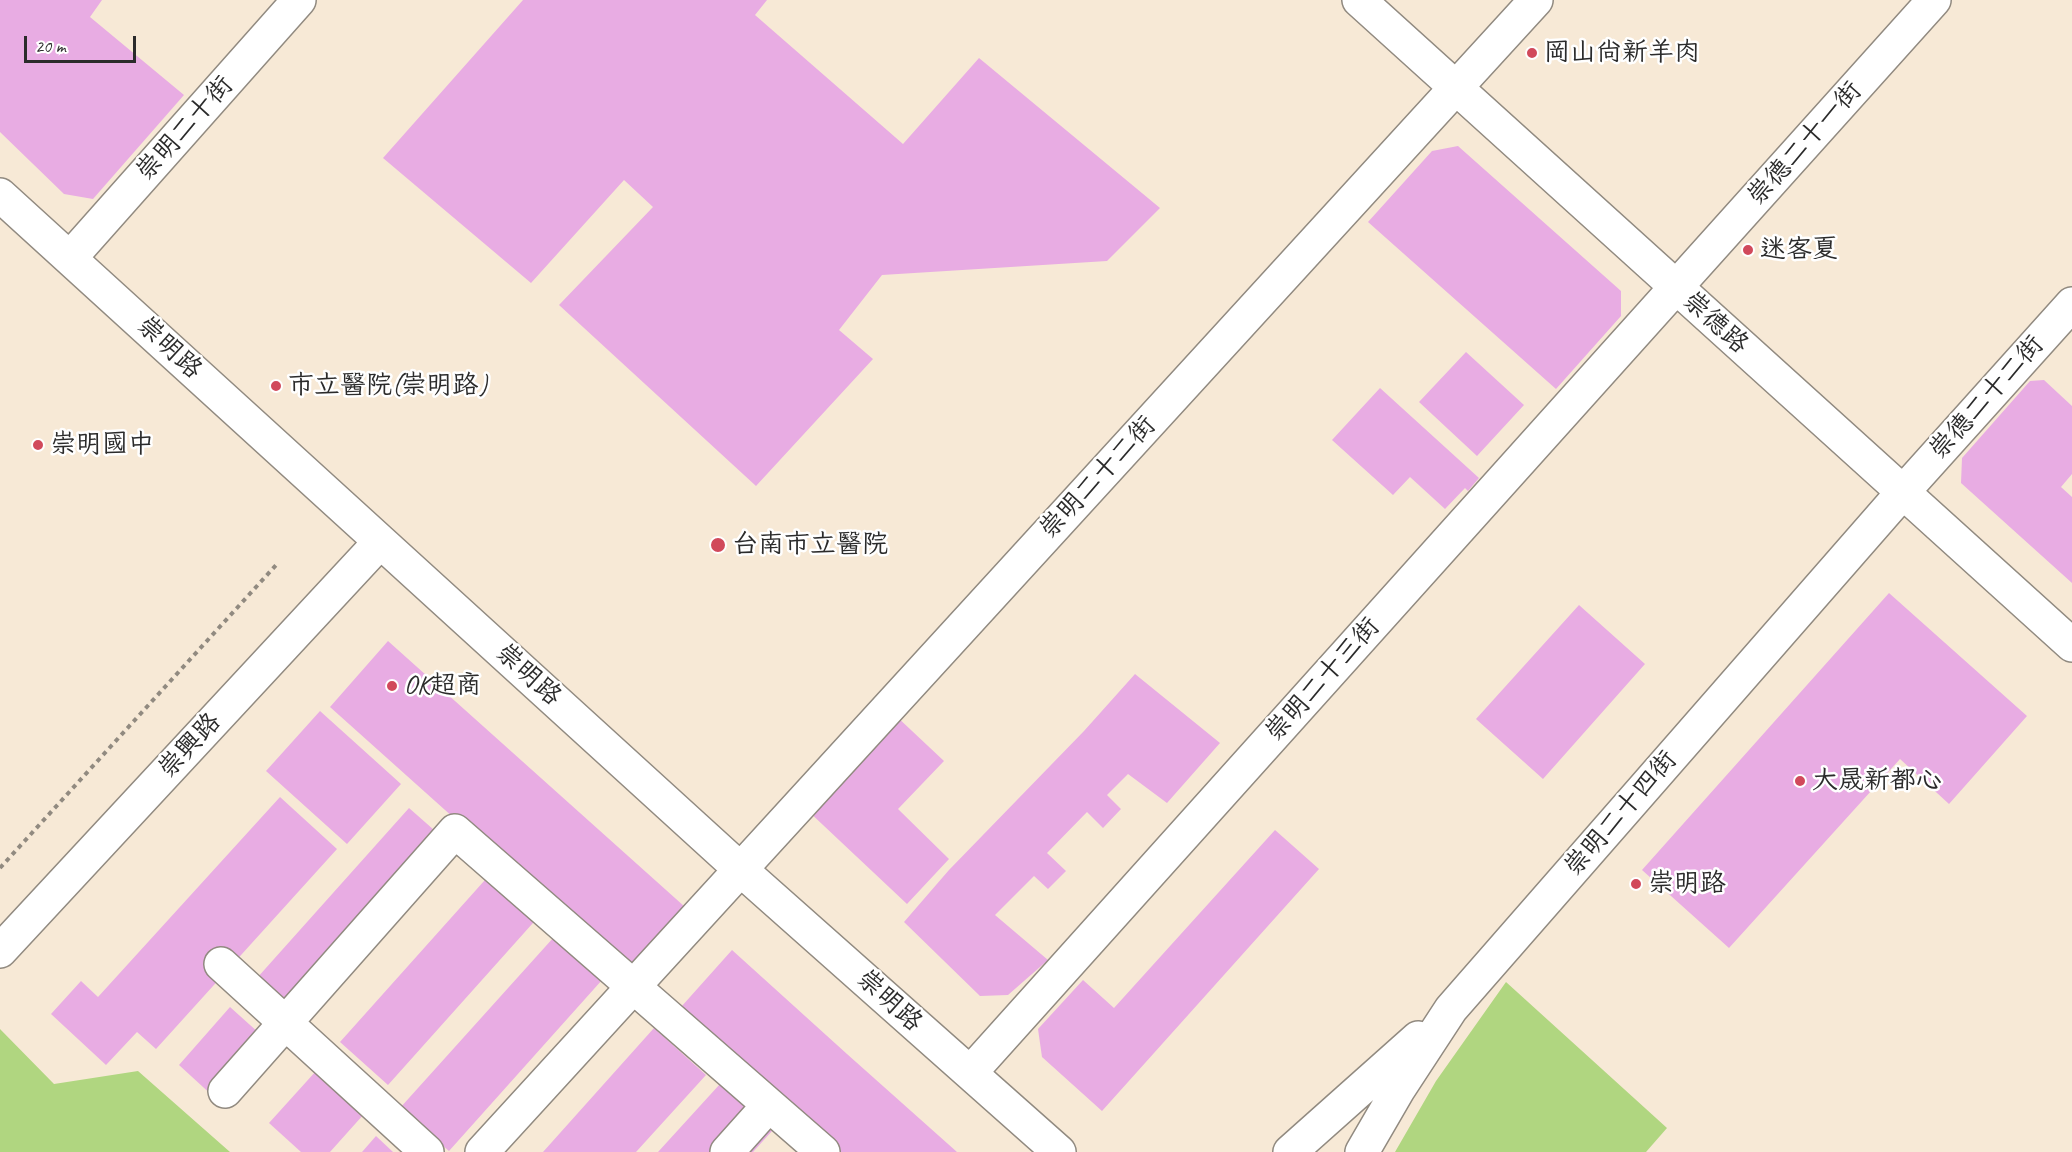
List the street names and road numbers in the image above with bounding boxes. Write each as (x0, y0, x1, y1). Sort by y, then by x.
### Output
street label: 崇明二十街 (130, 70, 240, 188)
street label: 崇德二十一街 (1741, 76, 1869, 212)
street label: 崇德路 (1676, 285, 1754, 361)
street label: 崇明路 (130, 310, 208, 386)
street label: 崇德二十二街 (1923, 330, 2051, 466)
street label: 崇明二十二街 (1033, 410, 1163, 546)
street label: 崇明二十三街 (1259, 612, 1387, 748)
street label: 崇明路 (489, 637, 567, 713)
street label: 崇興路 (152, 707, 228, 785)
street label: 崇明二十四街 (1558, 745, 1684, 883)
street label: 崇明路 (850, 963, 928, 1039)

